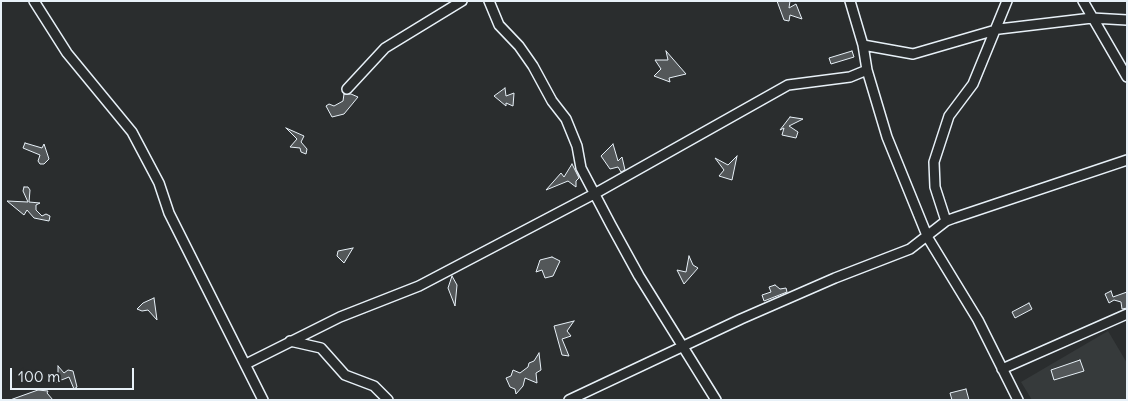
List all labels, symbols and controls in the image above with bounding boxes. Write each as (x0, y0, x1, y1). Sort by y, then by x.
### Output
scale bar (12, 358, 136, 390)
text: 100 m (18, 367, 60, 386)

